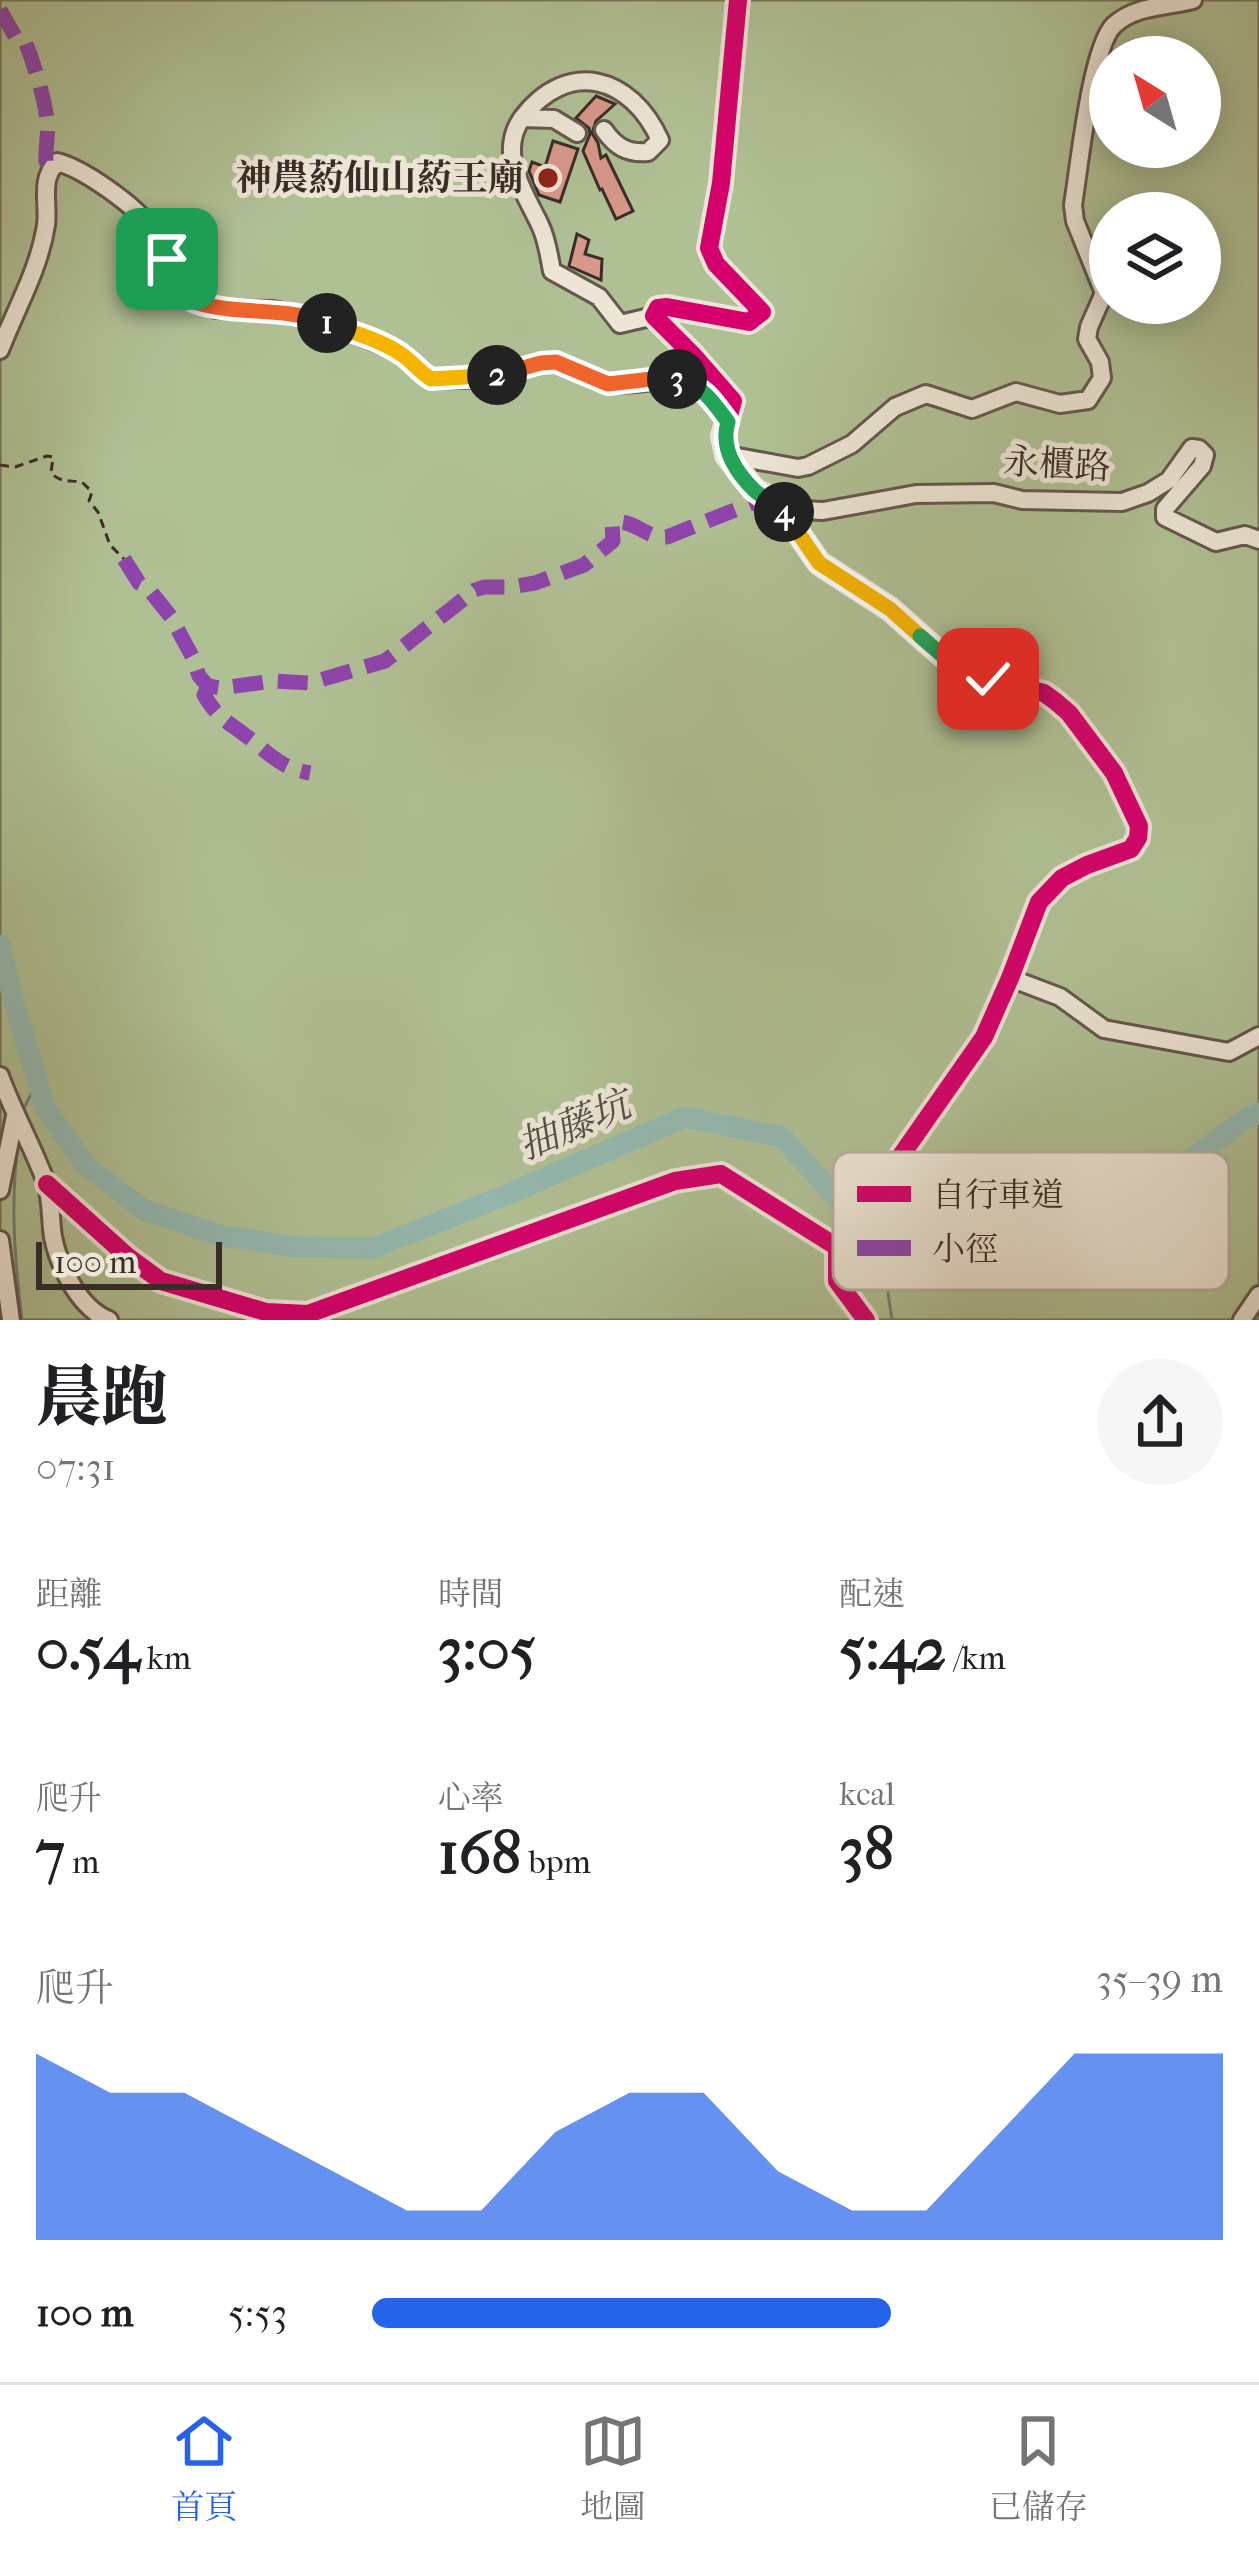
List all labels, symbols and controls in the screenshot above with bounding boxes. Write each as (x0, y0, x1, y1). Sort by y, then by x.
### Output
north arrow (1089, 36, 1221, 168)
map controls (1089, 36, 1221, 324)
place label: 神農葯仙山葯王廟 (236, 157, 524, 199)
marker: 神農葯仙山葯王廟 (535, 165, 561, 191)
button: layers (1089, 192, 1221, 324)
pin (116, 208, 218, 310)
icon: arrive (134, 226, 200, 292)
pin: 1 (297, 293, 357, 353)
text: 1 (321, 303, 333, 342)
pin: 2 (467, 345, 527, 405)
pin: 3 (647, 349, 707, 409)
text: 2 (489, 355, 505, 394)
text: 3 (670, 359, 684, 398)
street label: 永櫃路 (1002, 440, 1112, 488)
pin: 4 (754, 482, 814, 542)
text: 4 (774, 492, 794, 531)
pin (937, 628, 1039, 730)
icon: check (955, 646, 1021, 712)
water label: 抽藤坑 (511, 1079, 641, 1169)
legend (833, 1152, 1229, 1290)
text: 自行車道 (932, 1176, 1064, 1215)
text: 小徑 (932, 1230, 998, 1269)
scale bar (36, 1236, 222, 1289)
text: 100 m (54, 1243, 137, 1282)
button: share (1097, 1359, 1223, 1485)
text: 晨跑 (36, 1360, 168, 1437)
text: 07:31 (36, 1444, 116, 1490)
text: 距離 (36, 1575, 102, 1614)
text: 時間 (438, 1575, 504, 1614)
text: 配速 (839, 1575, 905, 1614)
text: 0.54 (36, 1614, 140, 1685)
text: 3:05 (438, 1614, 536, 1685)
text: 5:42 (839, 1614, 946, 1685)
text: km (140, 1639, 191, 1678)
text: /km (946, 1639, 1006, 1678)
text: kcal (839, 1775, 895, 1814)
text: 爬升 (36, 1779, 102, 1818)
text: 心率 (438, 1779, 504, 1818)
text: 38 (839, 1814, 894, 1885)
text: 7 (36, 1818, 65, 1889)
text: 168 (438, 1818, 521, 1889)
text: m (65, 1843, 99, 1882)
text: bpm (521, 1843, 591, 1882)
text: 35–39 m (1096, 1956, 1223, 2002)
text: 爬升 (36, 1965, 114, 2011)
text: 100 m (36, 2290, 134, 2336)
text: 5:53 (228, 2290, 287, 2336)
tab: 首頁 (171, 2408, 237, 2527)
tab: 地圖 (580, 2408, 646, 2527)
tab: 已儲存 (989, 2408, 1088, 2527)

